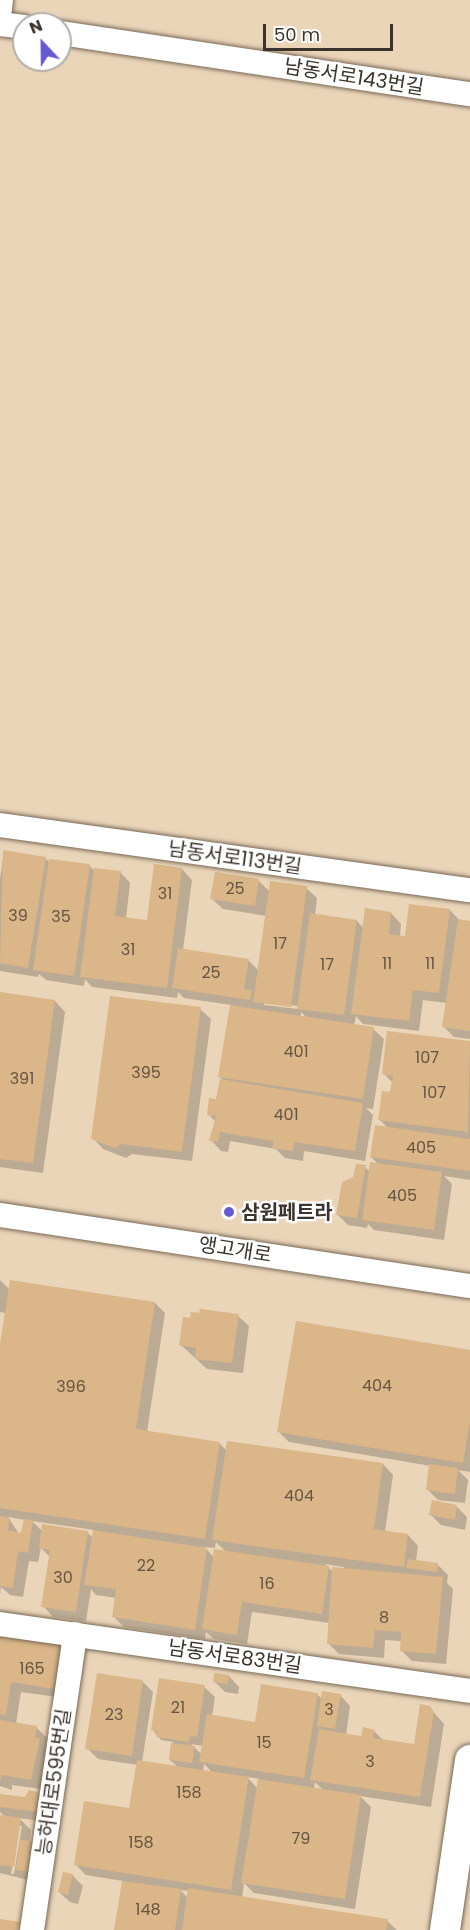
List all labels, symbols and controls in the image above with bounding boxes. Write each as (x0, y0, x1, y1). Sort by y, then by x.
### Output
north arrow (12, 12, 72, 72)
scale bar (266, 12, 396, 50)
text: N (26, 14, 46, 40)
text: 50 m (274, 22, 320, 47)
street label: 남동서로143번길 (282, 54, 426, 100)
street label: 남동서로113번길 (166, 837, 304, 879)
house number: 25 (225, 879, 245, 899)
house number: 31 (158, 884, 172, 904)
house number: 39 (8, 906, 28, 926)
house number: 35 (51, 907, 71, 927)
house number: 17 (273, 934, 287, 954)
house number: 31 (121, 940, 135, 960)
house number: 11 (382, 954, 392, 974)
house number: 11 (425, 954, 435, 974)
house number: 17 (320, 955, 334, 975)
house number: 25 (201, 963, 221, 983)
house number: 401 (283, 1042, 309, 1062)
house number: 107 (415, 1048, 439, 1068)
house number: 395 (131, 1063, 161, 1083)
house number: 391 (10, 1069, 34, 1089)
house number: 107 (422, 1083, 446, 1103)
house number: 401 (273, 1105, 299, 1125)
house number: 405 (406, 1138, 436, 1158)
house number: 405 (387, 1186, 417, 1206)
place label: 삼원페트라 (241, 1200, 333, 1224)
marker: 삼원페트라 (222, 1205, 236, 1219)
street label: 앵고개로 (197, 1232, 273, 1268)
house number: 404 (362, 1376, 392, 1396)
house number: 396 (56, 1377, 86, 1397)
house number: 404 (284, 1486, 314, 1506)
house number: 22 (137, 1556, 155, 1576)
house number: 30 (53, 1568, 73, 1588)
house number: 16 (259, 1574, 275, 1594)
house number: 8 (379, 1608, 389, 1628)
street label: 남동서로83번길 (167, 1636, 303, 1678)
house number: 165 (19, 1659, 45, 1679)
house number: 21 (171, 1698, 185, 1718)
house number: 3 (324, 1700, 334, 1720)
house number: 23 (105, 1705, 123, 1725)
street label: 능허대로595번길 (32, 1707, 76, 1857)
house number: 15 (256, 1733, 272, 1753)
house number: 3 (365, 1752, 375, 1772)
house number: 158 (176, 1783, 202, 1803)
house number: 79 (292, 1829, 310, 1849)
house number: 158 (128, 1833, 154, 1853)
house number: 148 (135, 1900, 161, 1920)

